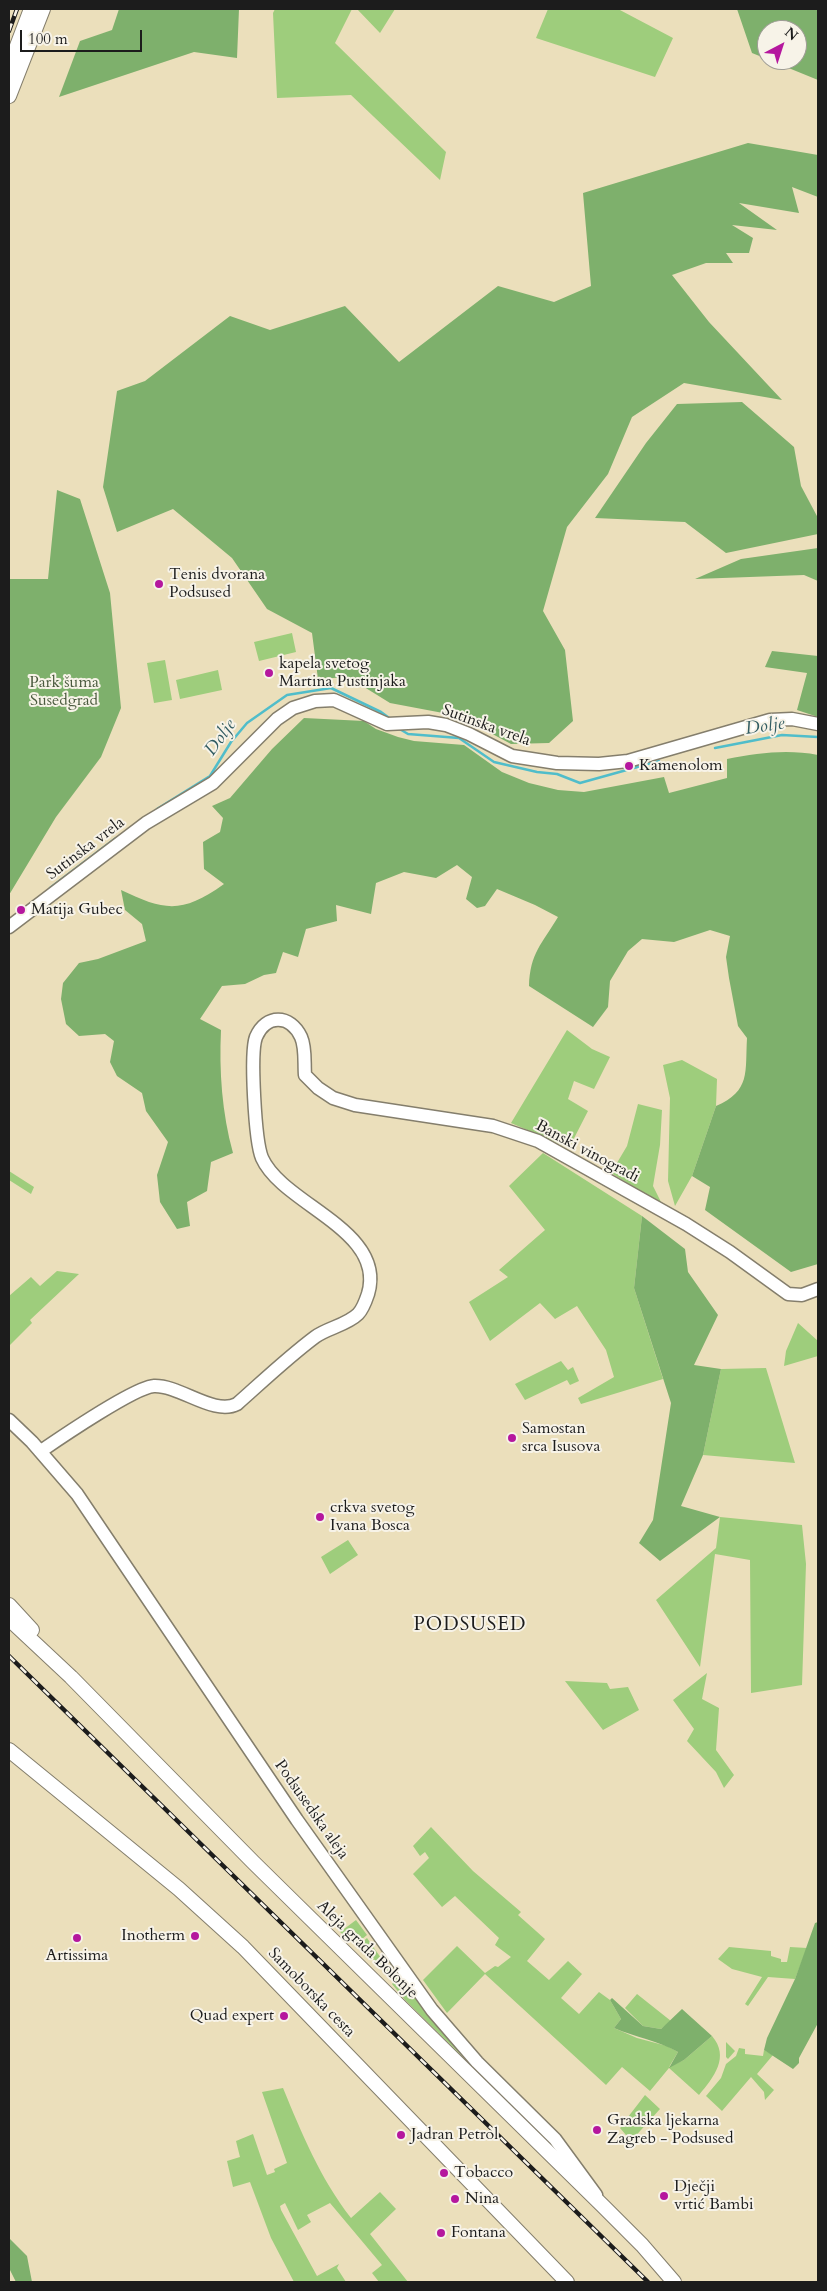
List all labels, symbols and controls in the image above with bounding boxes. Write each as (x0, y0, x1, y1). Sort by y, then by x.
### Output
scale bar (22, 20, 145, 52)
north arrow (757, 20, 807, 70)
text: N (781, 23, 802, 45)
text: 100 m (28, 29, 68, 49)
place label: Tenis dvorana Podsused (169, 565, 265, 603)
marker: Tenis dvorana Podsused (153, 578, 165, 590)
place label: kapela svetog Martina Pustinjaka (279, 654, 406, 692)
marker: kapela svetog Martina Pustinjaka (263, 667, 275, 679)
park label: Park šuma Susedgrad (29, 673, 99, 711)
street label: Sutinska vrela (439, 701, 533, 751)
water label: Dolje (744, 714, 786, 740)
water label: Dolje (201, 716, 241, 760)
place label: Kamenolom (639, 756, 723, 776)
marker: Kamenolom (623, 760, 635, 772)
street label: Sutinska vrela (43, 813, 129, 885)
place label: Matija Gubec (31, 900, 123, 920)
marker: Matija Gubec (15, 904, 27, 916)
street label: Banski vinogradi (532, 1117, 642, 1187)
place label: Samostan srca Isusova (522, 1419, 600, 1457)
marker: Samostan srca Isusova (506, 1432, 518, 1444)
place label: crkva svetog Ivana Bosca (330, 1498, 414, 1536)
marker: crkva svetog Ivana Bosca (314, 1511, 326, 1523)
district label: PODSUSED (413, 1615, 527, 1637)
street label: Podsusedska aleja (270, 1757, 352, 1863)
street label: Aleja grada Bolonje (312, 1897, 422, 2003)
place label: Inotherm (121, 1926, 185, 1946)
marker: Inotherm (189, 1930, 201, 1942)
marker: Artissima (71, 1932, 83, 1944)
street label: Samoborska cesta (263, 1944, 359, 2042)
place label: Artissima (46, 1946, 108, 1966)
place label: Quad expert (190, 2006, 274, 2026)
marker: Quad expert (278, 2010, 290, 2022)
place label: Gradska ljekarna Zagreb - Podsused (607, 2111, 734, 2149)
marker: Gradska ljekarna Zagreb - Podsused (591, 2124, 603, 2136)
place label: Jadran Petrol (411, 2125, 498, 2145)
marker: Jadran Petrol (395, 2129, 407, 2141)
place label: Tobacco (454, 2163, 513, 2183)
marker: Tobacco (438, 2167, 450, 2179)
place label: Dječji vrtić Bambi (674, 2177, 753, 2215)
place label: Nina (465, 2189, 499, 2209)
marker: Dječji vrtić Bambi (658, 2190, 670, 2202)
marker: Nina (449, 2193, 461, 2205)
place label: Fontana (451, 2223, 506, 2243)
marker: Fontana (435, 2227, 447, 2239)

